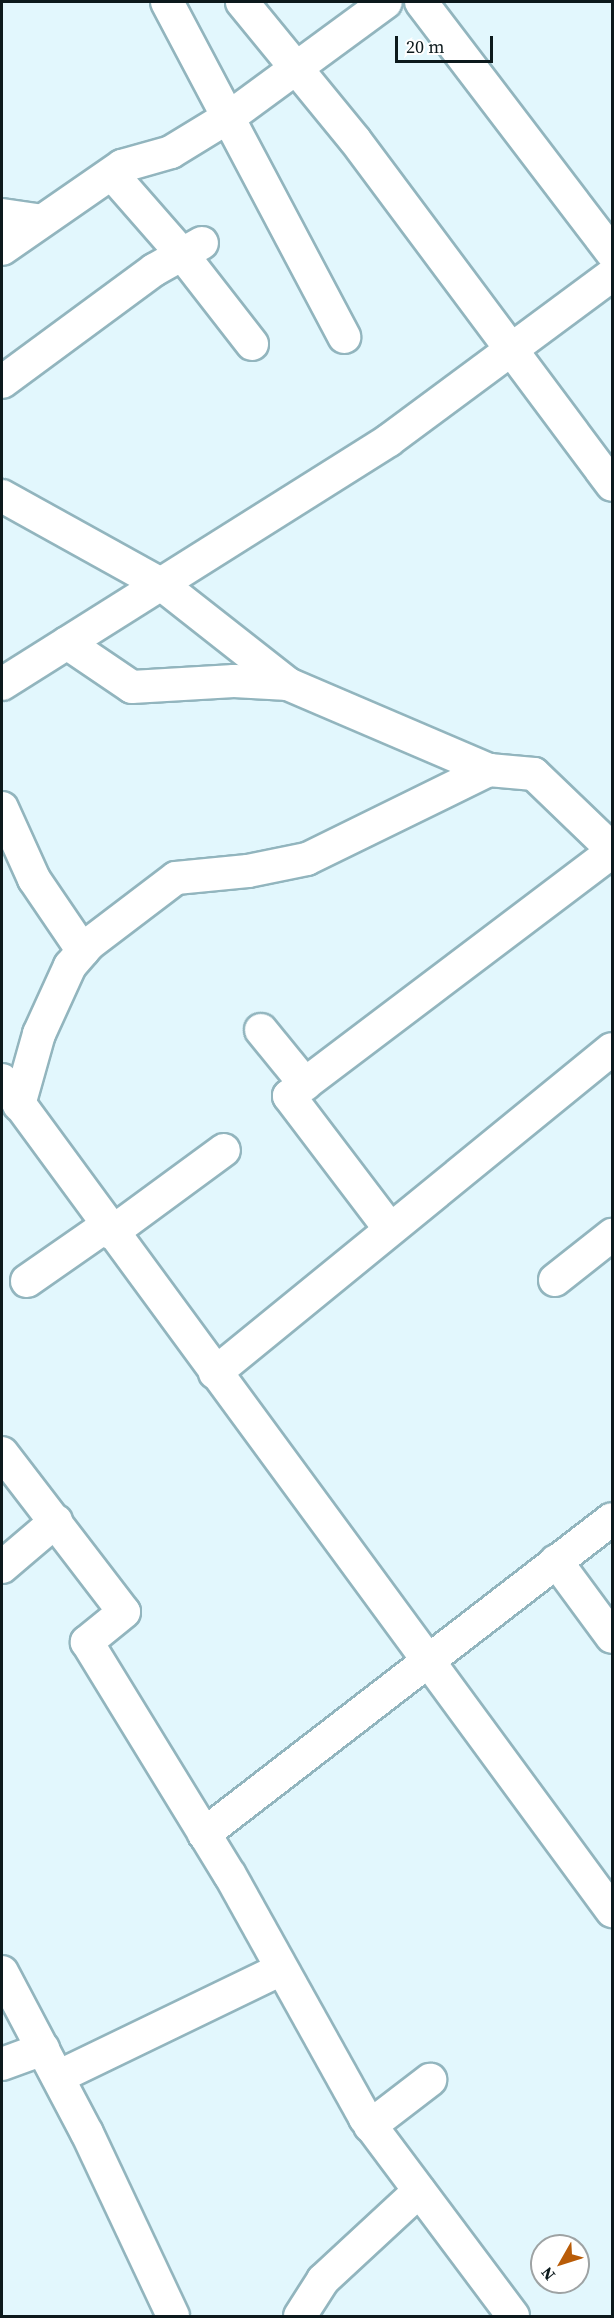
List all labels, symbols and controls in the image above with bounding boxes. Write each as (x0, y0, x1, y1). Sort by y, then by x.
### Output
scale bar (398, 24, 496, 62)
text: 20 m (406, 34, 444, 59)
north arrow (530, 2234, 590, 2294)
text: N (535, 2263, 560, 2286)

